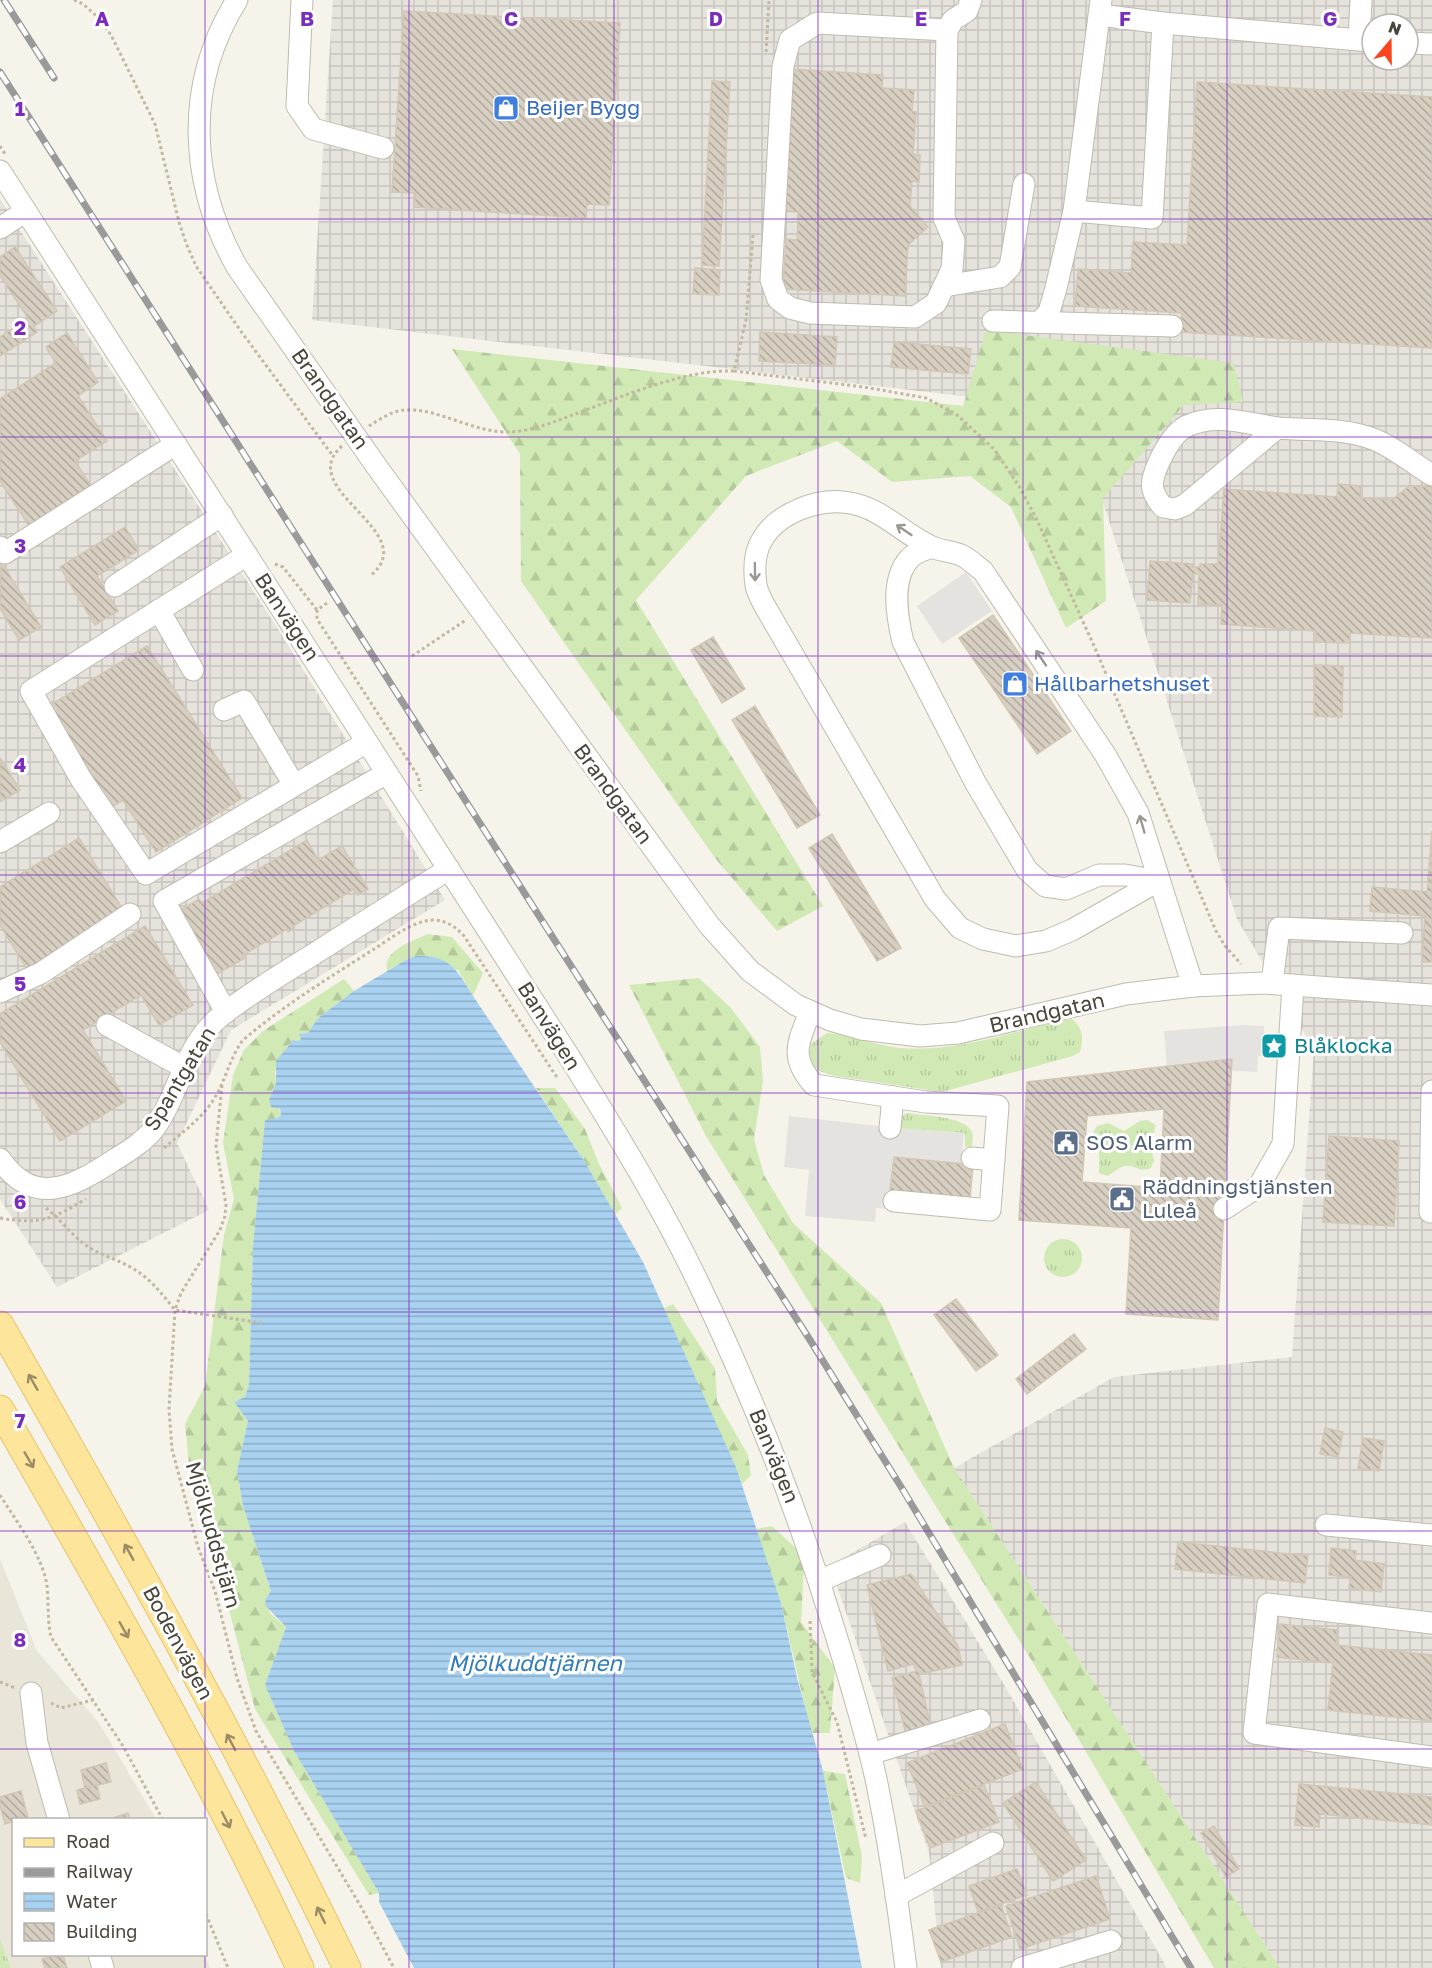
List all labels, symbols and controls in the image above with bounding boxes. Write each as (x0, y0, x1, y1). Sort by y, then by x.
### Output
text: A (95, 6, 109, 30)
text: B (300, 6, 314, 30)
text: C (504, 6, 518, 30)
text: D (709, 6, 723, 30)
text: E (915, 6, 927, 30)
text: F (1119, 6, 1131, 30)
text: G (1323, 6, 1337, 30)
north arrow (1360, 12, 1420, 72)
text: N (1386, 16, 1404, 39)
shop icon: Beijer Bygg (491, 93, 521, 123)
place label: Beijer Bygg (526, 94, 640, 120)
text: 1 (15, 96, 25, 120)
text: 2 (14, 315, 26, 339)
street label: Brandgatan (286, 343, 375, 454)
one-way arrow (896, 524, 912, 536)
text: 3 (14, 533, 26, 557)
one-way arrow (750, 562, 761, 581)
street label: Banvägen (250, 568, 326, 665)
one-way arrow (1035, 650, 1047, 667)
shop icon: Hållbarhetshuset (1000, 669, 1030, 699)
place label: Hållbarhetshuset (1034, 670, 1210, 696)
street label: Brandgatan (569, 738, 659, 849)
text: 4 (14, 752, 26, 776)
one-way arrow (1135, 815, 1147, 834)
text: 5 (14, 971, 26, 995)
street label: Banvägen (512, 976, 587, 1075)
street label: Brandgatan (987, 986, 1107, 1038)
street label: Spantgatan (138, 1022, 220, 1135)
place icon: Blåklocka (1259, 1031, 1289, 1061)
place label: Blåklocka (1294, 1032, 1393, 1058)
public building icon: SOS Alarm (1051, 1128, 1081, 1158)
place label: SOS Alarm (1086, 1129, 1193, 1155)
place label: Räddningstjänsten Luleå (1142, 1173, 1333, 1223)
public building icon: Räddningstjänsten Luleå (1107, 1184, 1137, 1214)
text: 6 (14, 1189, 26, 1213)
one-way arrow (27, 1374, 39, 1391)
street label: Banvägen (744, 1405, 806, 1507)
text: 7 (15, 1408, 26, 1432)
one-way arrow (24, 1450, 35, 1468)
street label: Mjölkuddstjärn (181, 1458, 247, 1611)
one-way arrow (123, 1544, 135, 1561)
street label: Bodenvägen (138, 1581, 220, 1704)
one-way arrow (118, 1621, 130, 1638)
text: 8 (14, 1627, 26, 1651)
water label: Mjölkuddtjärnen (448, 1649, 623, 1676)
one-way arrow (225, 1734, 236, 1752)
one-way arrow (221, 1811, 233, 1829)
legend (12, 1818, 207, 1956)
text: Road (66, 1830, 110, 1852)
text: Railway (66, 1860, 133, 1882)
text: Water (66, 1890, 117, 1912)
one-way arrow (315, 1907, 327, 1925)
text: Building (66, 1920, 137, 1942)

